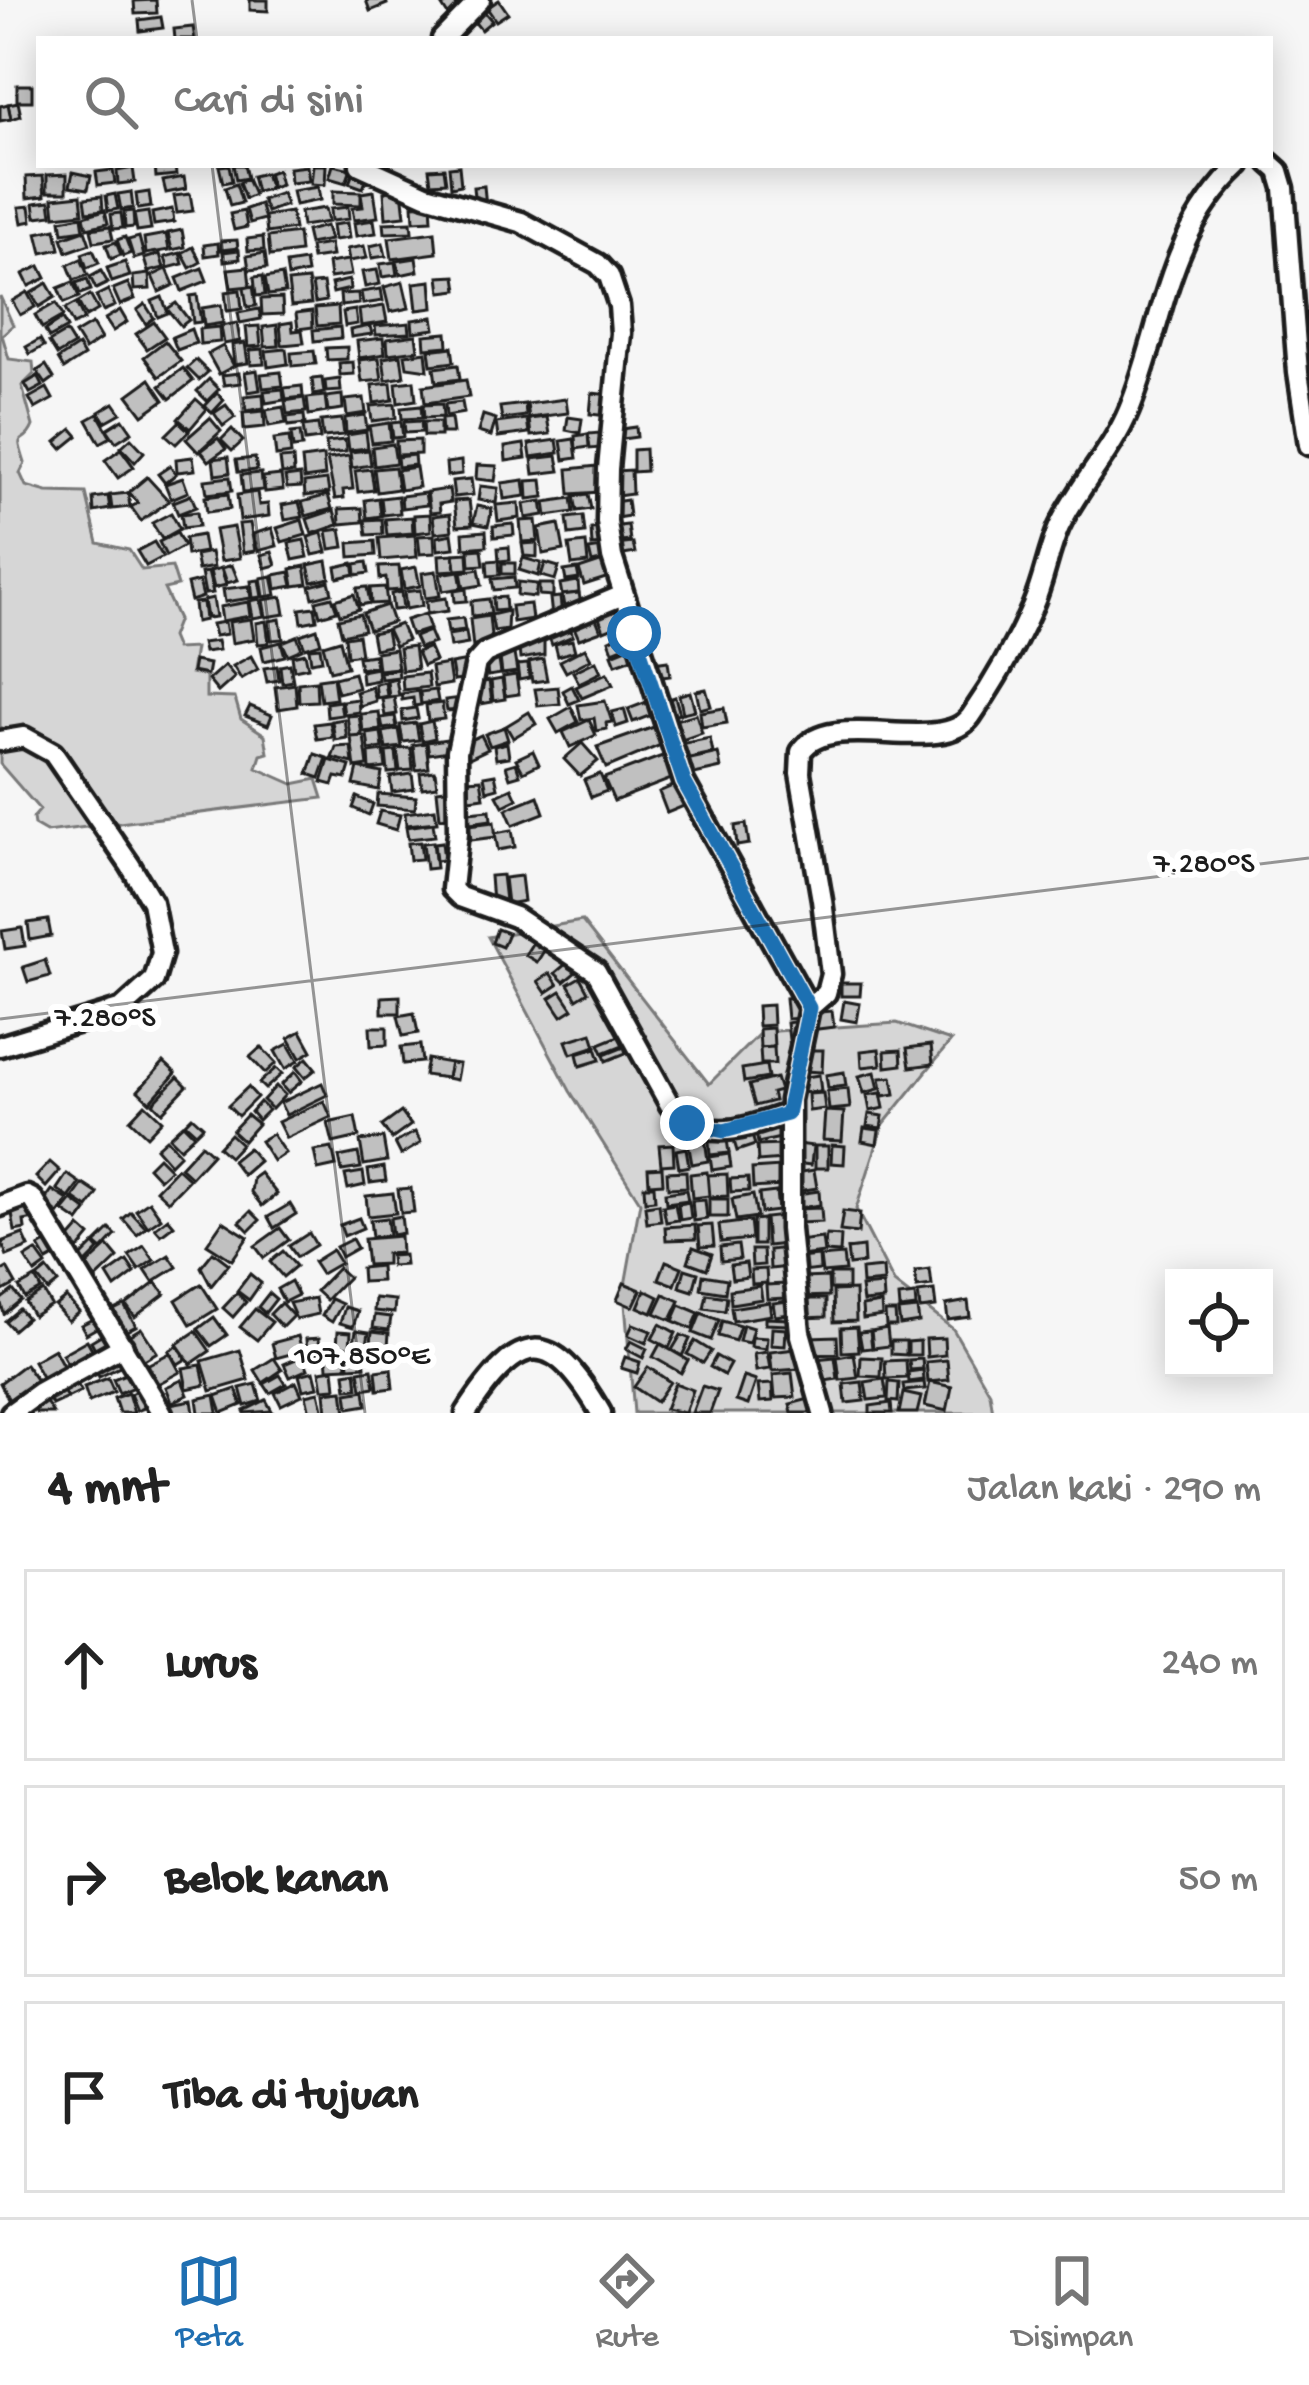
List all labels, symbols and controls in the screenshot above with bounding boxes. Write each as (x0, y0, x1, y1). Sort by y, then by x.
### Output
search box (36, 36, 1273, 168)
icon: search (78, 69, 144, 135)
text: Cari di sini (174, 76, 364, 129)
route start (607, 606, 661, 660)
text: 7.280°S (1153, 849, 1254, 884)
text: 7.280°S (54, 1003, 155, 1038)
route end (660, 1096, 714, 1150)
map controls (1165, 1269, 1273, 1377)
button: locate (1165, 1269, 1273, 1377)
text: 107.850°E (293, 1341, 431, 1376)
text: 4 mnt (48, 1461, 165, 1521)
text: Jalan kaki · 290 m (967, 1468, 1261, 1514)
icon: ahead (51, 1632, 117, 1698)
text: Lurus (165, 1639, 256, 1692)
text: 240 m (1161, 1642, 1258, 1688)
icon: right (51, 1848, 117, 1914)
text: Belok kanan (165, 1855, 388, 1908)
text: 50 m (1178, 1858, 1258, 1904)
icon: arrive (51, 2064, 117, 2130)
text: Tiba di tujuan (165, 2071, 418, 2124)
tab: Peta (176, 2248, 243, 2358)
tab: Rute (594, 2248, 660, 2358)
tab: Disimpan (1012, 2248, 1133, 2358)

